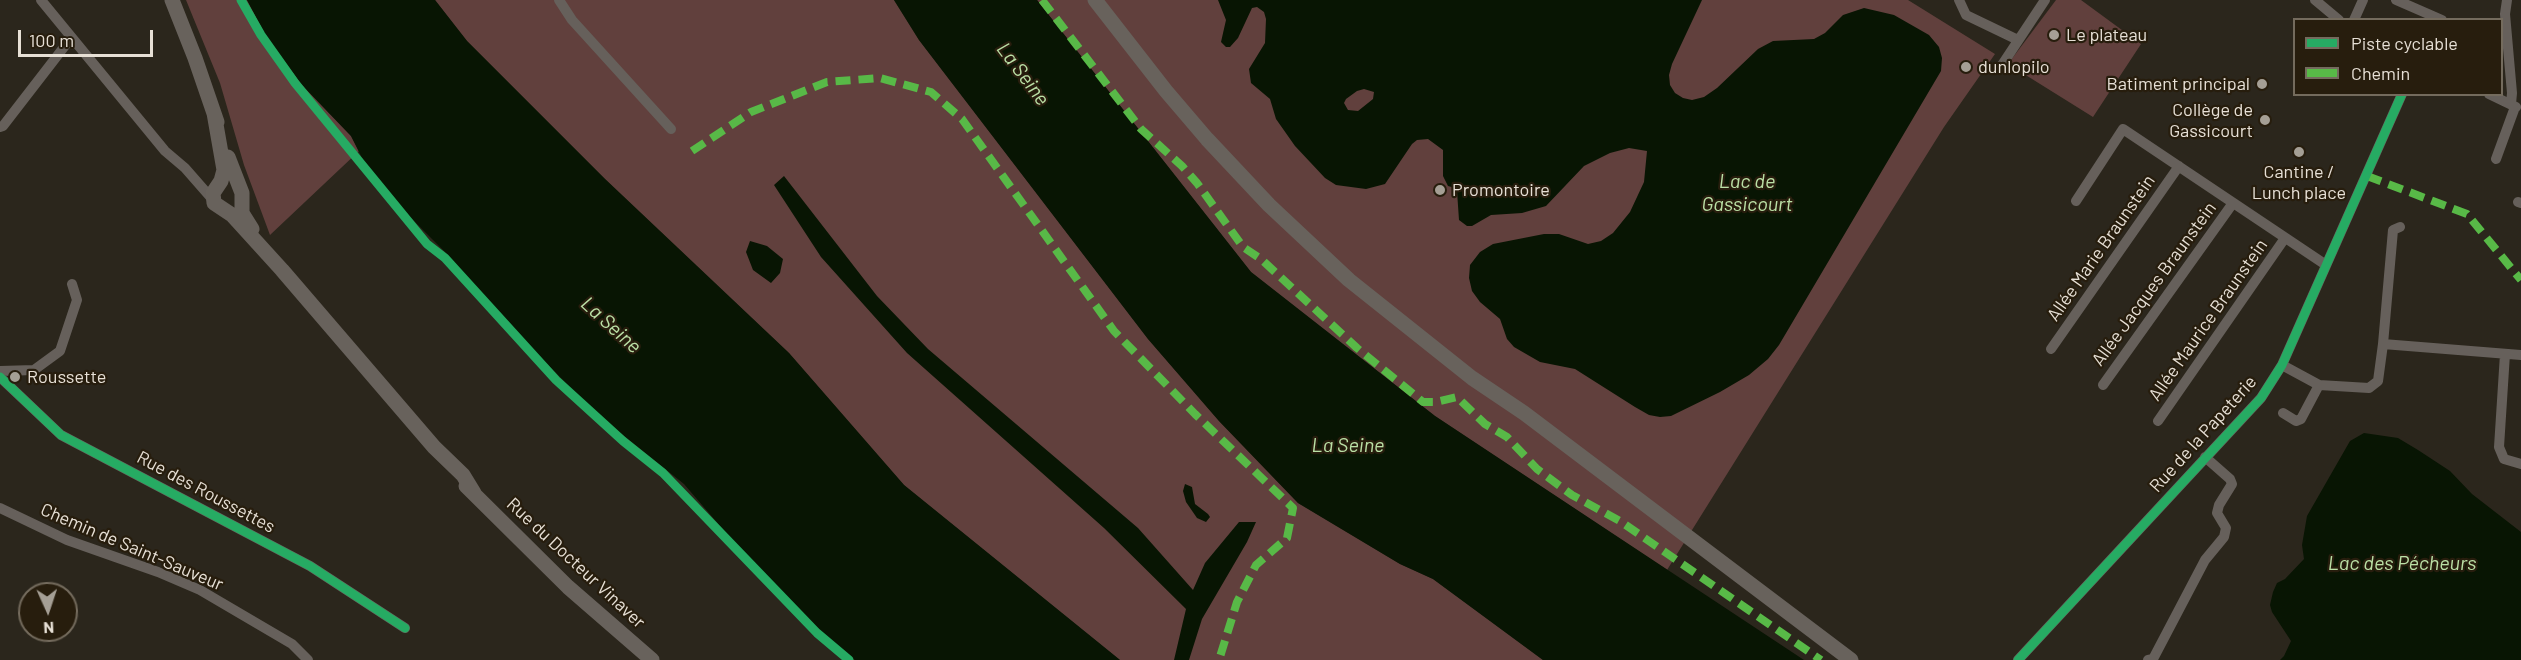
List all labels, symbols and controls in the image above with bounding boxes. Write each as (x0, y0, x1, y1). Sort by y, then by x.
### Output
scale bar (21, 18, 156, 56)
legend (2293, 18, 2503, 96)
place label: Le plateau (2066, 24, 2147, 46)
marker: Le plateau (2047, 28, 2061, 42)
text: 100 m (29, 29, 74, 51)
text: Piste cyclable (2351, 32, 2458, 54)
water label: La Seine (992, 38, 1054, 110)
place label: dunlopilo (1978, 56, 2050, 78)
marker: dunlopilo (1959, 60, 1973, 74)
text: Chemin (2351, 62, 2410, 84)
place label: Batiment principal (2106, 73, 2250, 95)
marker: Batiment principal (2255, 77, 2269, 91)
place label: Collège de Gassicourt (2169, 99, 2253, 142)
marker: Collège de Gassicourt (2258, 113, 2272, 127)
marker: Cantine / Lunch place (2292, 145, 2306, 159)
place label: Cantine / Lunch place (2252, 161, 2346, 204)
water label: Lac de Gassicourt (1701, 169, 1793, 216)
street label: Allée Marie Braunstein (2042, 171, 2160, 325)
place label: Promontoire (1452, 179, 1550, 201)
marker: Promontoire (1433, 183, 1447, 197)
street label: Allée Jacques Braunstein (2087, 198, 2221, 370)
street label: Allée Maurice Braunstein (2144, 235, 2272, 405)
water label: La Seine (576, 292, 646, 358)
place label: Roussette (27, 366, 106, 388)
marker: Roussette (8, 370, 22, 384)
street label: Rue de la Papeterie (2145, 371, 2261, 497)
water label: La Seine (1312, 433, 1384, 457)
street label: Rue des Roussettes (133, 446, 279, 538)
street label: Rue du Docteur Vinaver (502, 493, 650, 633)
street label: Chemin de Saint-Sauveur (37, 499, 227, 595)
water label: Lac des Pécheurs (2328, 551, 2476, 575)
north arrow (18, 582, 78, 642)
text: N (43, 619, 55, 638)

